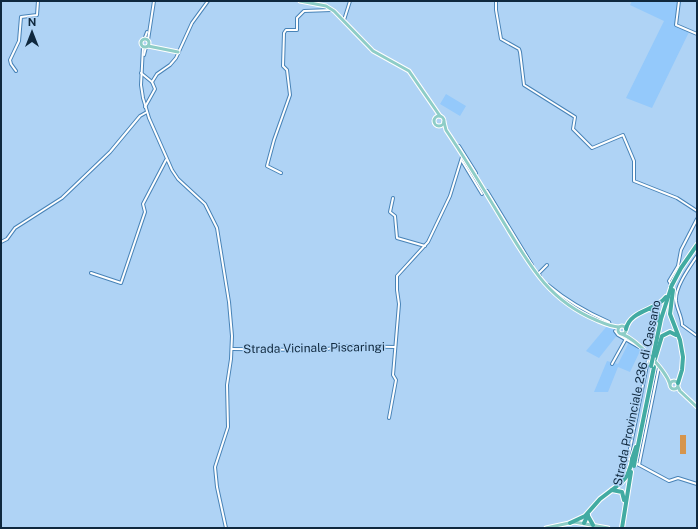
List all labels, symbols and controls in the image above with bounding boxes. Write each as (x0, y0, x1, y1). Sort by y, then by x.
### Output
north arrow (12, 12, 52, 52)
text: N (28, 16, 36, 28)
street label: Strada Provinciale 236 di Cassano (610, 299, 664, 487)
street label: Strada Vicinale Piscaringi (243, 340, 385, 356)

